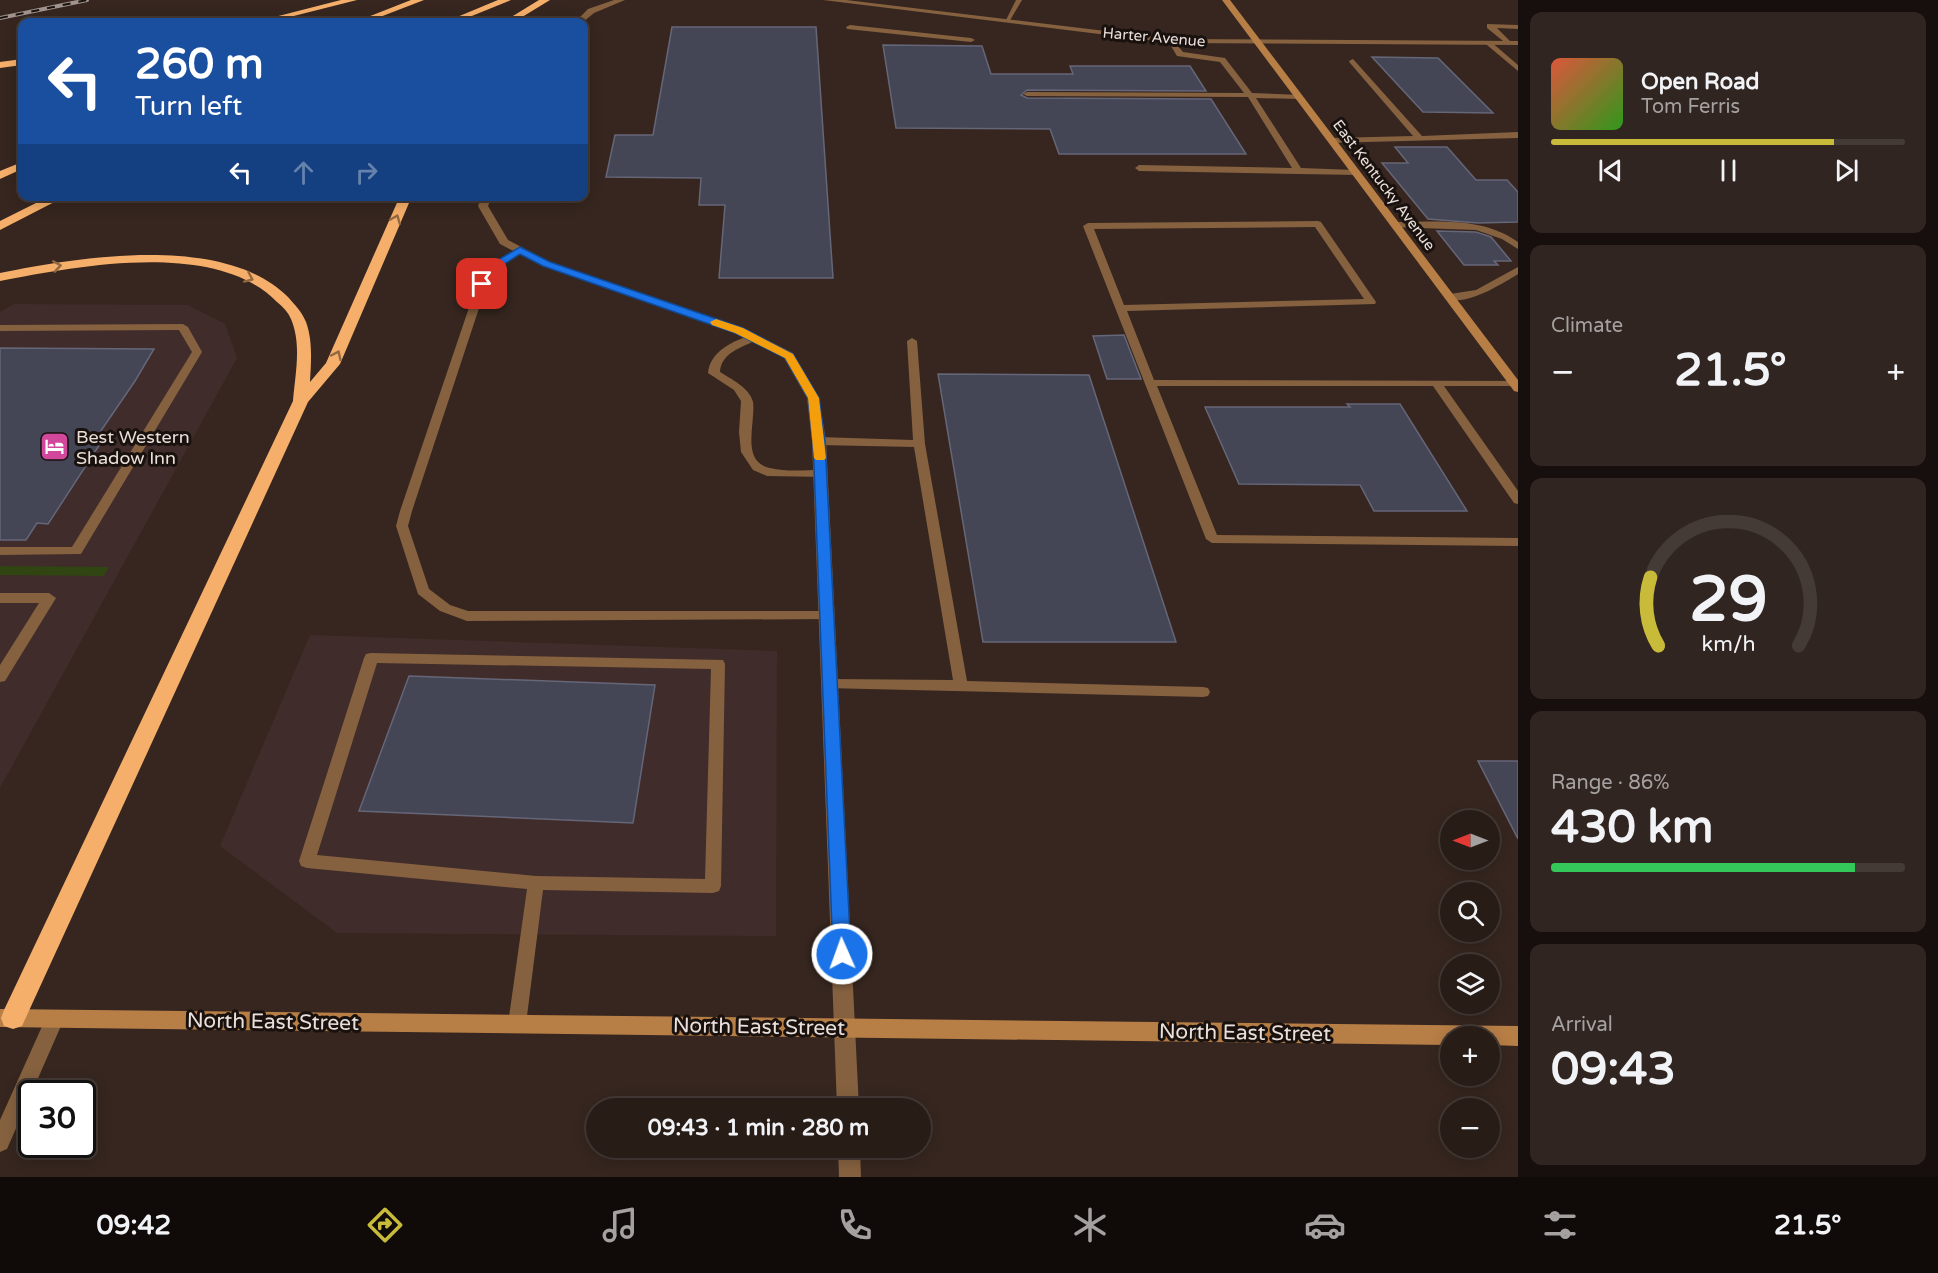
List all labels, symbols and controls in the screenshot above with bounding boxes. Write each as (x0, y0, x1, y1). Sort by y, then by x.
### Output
street label: Harter Avenue (1102, 24, 1206, 50)
text: 260 m (135, 39, 264, 90)
icon: left (36, 42, 114, 120)
text: Open Road (1641, 69, 1759, 95)
text: Turn left (135, 90, 242, 123)
text: Tom Ferris (1641, 95, 1740, 119)
street label: East Kentucky Avenue (1329, 116, 1439, 254)
icon: previous (1594, 154, 1627, 187)
icon: pause (1712, 154, 1745, 187)
icon: next (1830, 154, 1863, 187)
icon: left (224, 156, 257, 189)
icon: ahead (287, 156, 320, 189)
icon: right (350, 156, 383, 189)
one-way arrow (389, 215, 401, 226)
pin (456, 258, 507, 309)
one-way arrow (53, 260, 62, 272)
icon: arrive (465, 267, 498, 300)
one-way arrow (243, 271, 254, 283)
text: Climate (1551, 314, 1623, 338)
text: 21.5° (1674, 344, 1787, 398)
one-way arrow (330, 351, 342, 362)
text: − (1551, 353, 1575, 392)
text: + (1886, 353, 1905, 392)
place label: Best Western Shadow Inn (76, 426, 190, 469)
hotel icon: Best Western Shadow Inn (39, 431, 71, 463)
text: 29 (1689, 563, 1767, 638)
text: km/h (1701, 631, 1755, 657)
text: Range · 86% (1551, 771, 1670, 795)
text: 430 km (1551, 801, 1713, 855)
north arrow (1440, 810, 1500, 870)
map controls (1440, 810, 1500, 1158)
button: search (1440, 882, 1500, 942)
position arrow (810, 922, 874, 986)
button: layers (1440, 954, 1500, 1014)
street label: North East Street (187, 1008, 359, 1036)
street label: North East Street (673, 1013, 845, 1041)
text: Arrival (1551, 1013, 1613, 1037)
street label: North East Street (1159, 1019, 1331, 1047)
button: + (1440, 1026, 1500, 1086)
text: 09:43 (1551, 1043, 1676, 1097)
speed limit sign: 30 (18, 1080, 96, 1158)
button: − (1440, 1098, 1500, 1158)
text: 09:43 · 1 min · 280 m (648, 1115, 869, 1141)
icon: directions (364, 1204, 406, 1246)
icon: music (599, 1204, 641, 1246)
icon: phone (834, 1204, 876, 1246)
icon: climate (1069, 1204, 1111, 1246)
icon: car (1304, 1204, 1346, 1246)
icon: filters (1539, 1204, 1581, 1246)
text: 09:42 (96, 1209, 171, 1242)
text: 21.5° (1774, 1209, 1841, 1242)

